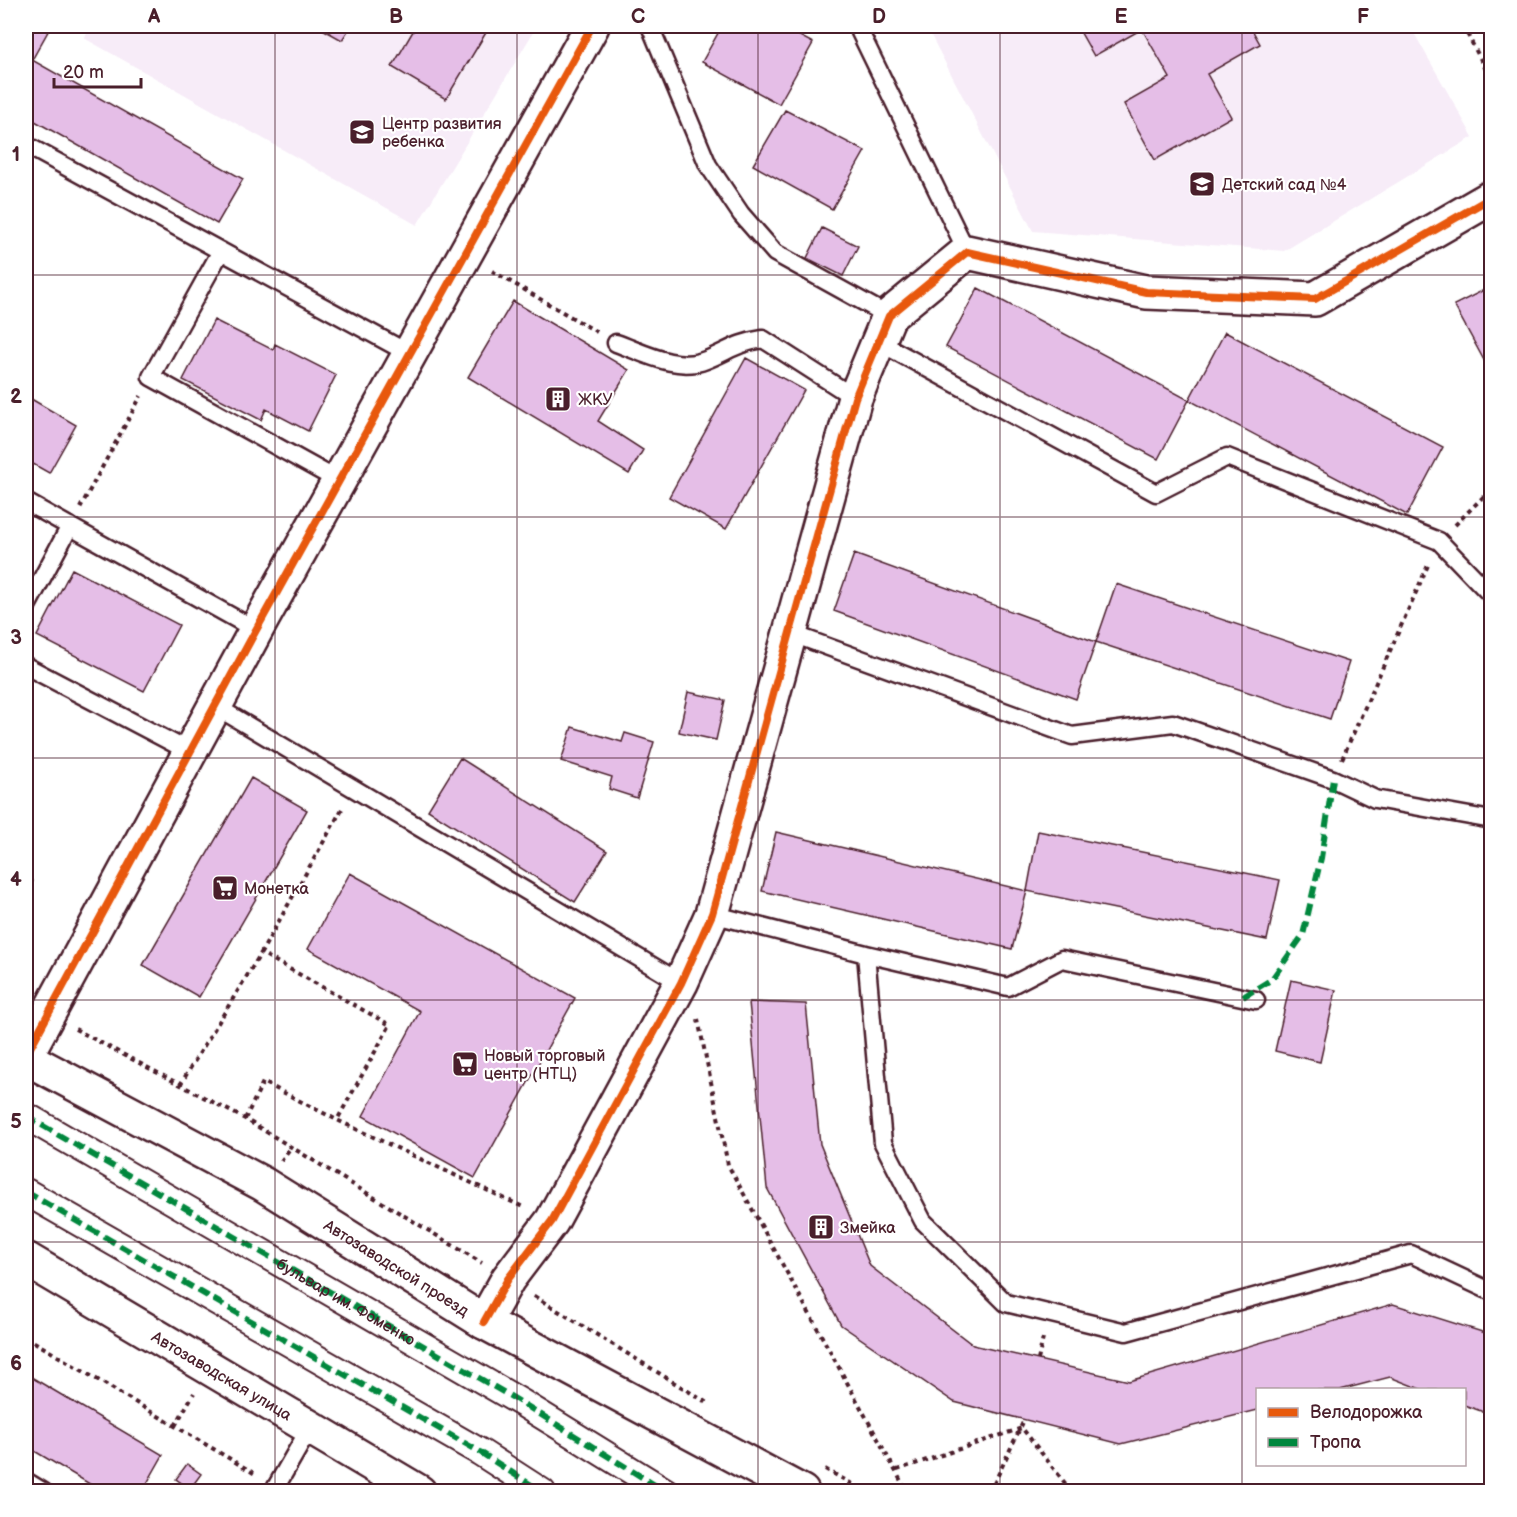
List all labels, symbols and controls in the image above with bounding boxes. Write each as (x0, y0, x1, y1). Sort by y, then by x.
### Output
text: A (147, 5, 161, 29)
text: B (389, 5, 403, 29)
text: C (631, 5, 645, 29)
text: D (872, 5, 886, 29)
text: E (1115, 5, 1128, 29)
text: F (1357, 5, 1369, 29)
scale bar (54, 51, 141, 89)
text: 20 m (63, 62, 104, 83)
place label: Центр развития ребенка (382, 115, 502, 152)
school or university icon: Центр развития ребенка (347, 117, 377, 147)
text: 1 (12, 143, 20, 167)
school or university icon: Детский сад №4 (1187, 169, 1217, 199)
place label: Детский сад №4 (1222, 176, 1347, 195)
building icon: ЖКУ (543, 384, 573, 414)
text: 2 (10, 385, 22, 409)
place label: ЖКУ (578, 391, 613, 410)
text: 3 (10, 626, 22, 650)
text: 4 (10, 868, 22, 892)
supermarket icon: Монетка (210, 873, 240, 903)
place label: Монетка (244, 880, 309, 899)
place label: Новый торговый центр (НТЦ) (484, 1047, 605, 1084)
supermarket icon: Новый торговый центр (НТЦ) (450, 1049, 480, 1079)
text: 5 (10, 1110, 22, 1134)
building icon: Змейка (806, 1212, 836, 1242)
street label: Автозаводской проезд (319, 1216, 472, 1321)
place label: Змейка (840, 1219, 896, 1238)
street label: бульвар им. Фоменко (273, 1255, 418, 1350)
street label: Автозаводская улица (147, 1327, 295, 1426)
text: 6 (10, 1352, 22, 1376)
legend (1256, 1388, 1466, 1466)
text: Велодорожка (1310, 1402, 1423, 1423)
text: Тропа (1310, 1432, 1361, 1453)

